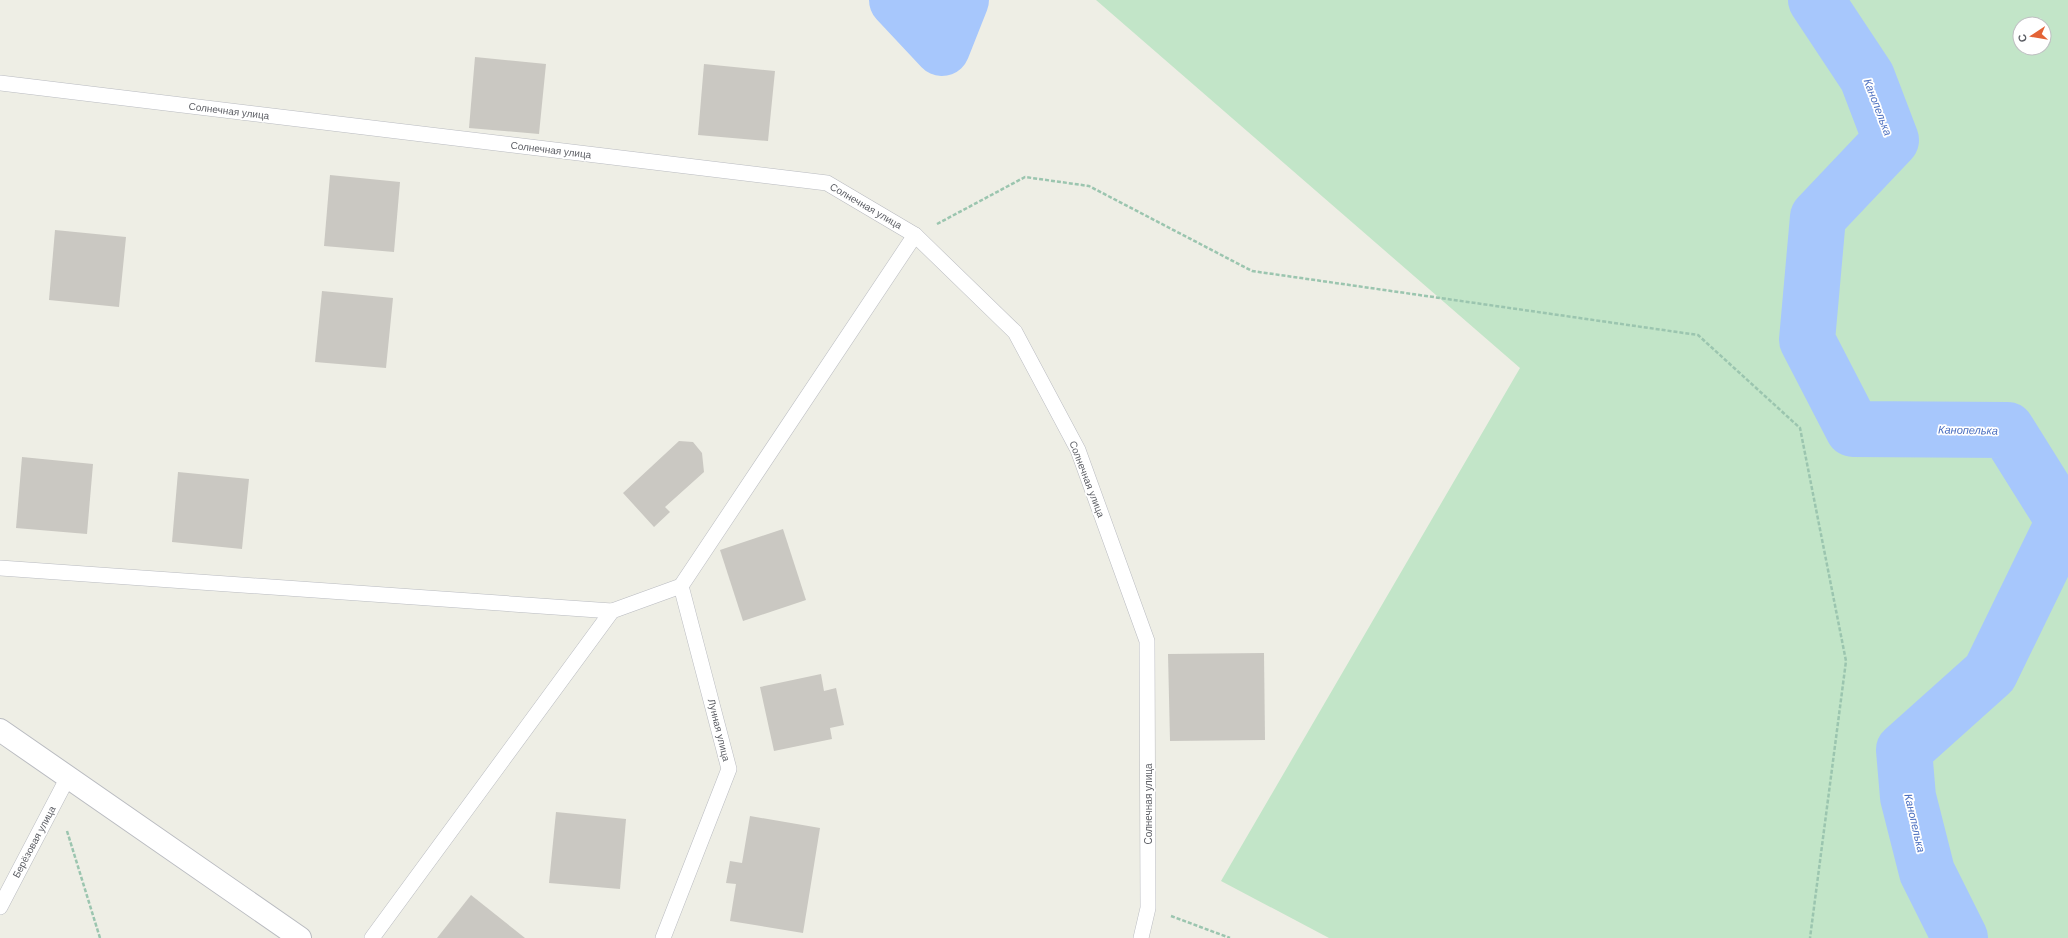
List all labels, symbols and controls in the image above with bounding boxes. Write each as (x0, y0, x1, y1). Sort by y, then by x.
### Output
north arrow (2012, 16, 2052, 56)
text: С (2016, 33, 2029, 43)
water label: Канопелька (1862, 77, 1894, 137)
street label: Солнечная улица (188, 101, 270, 121)
street label: Солнечная улица (510, 140, 592, 160)
street label: Солнечная улица (828, 181, 904, 231)
water label: Канопелька (1938, 423, 1998, 437)
street label: Солнечная улица (1067, 439, 1107, 519)
street label: Лунная улица (706, 698, 732, 763)
street label: Солнечная улица (1143, 763, 1154, 845)
water label: Канопелька (1902, 792, 1928, 854)
street label: Берёзовая улица (10, 804, 58, 880)

